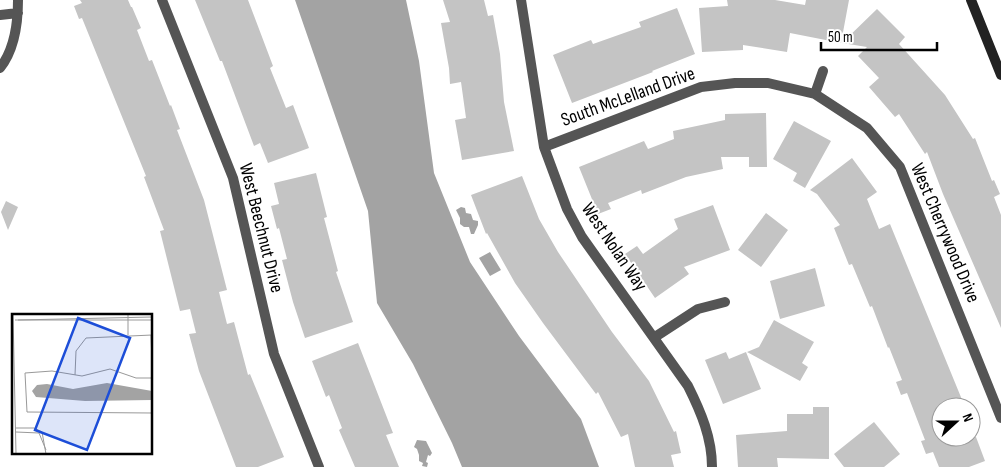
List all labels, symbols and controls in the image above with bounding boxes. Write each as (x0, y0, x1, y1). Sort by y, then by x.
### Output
scale bar (821, 20, 937, 52)
text: 50 m (828, 28, 853, 47)
street label: South McLelland Drive (558, 62, 698, 132)
street label: West Cherrywood Drive (905, 160, 985, 306)
street label: West Beechnut Drive (234, 161, 288, 295)
street label: West Nolan Way (576, 199, 652, 296)
inset map (12, 314, 152, 454)
north arrow (931, 397, 981, 447)
text: N (958, 411, 977, 424)

